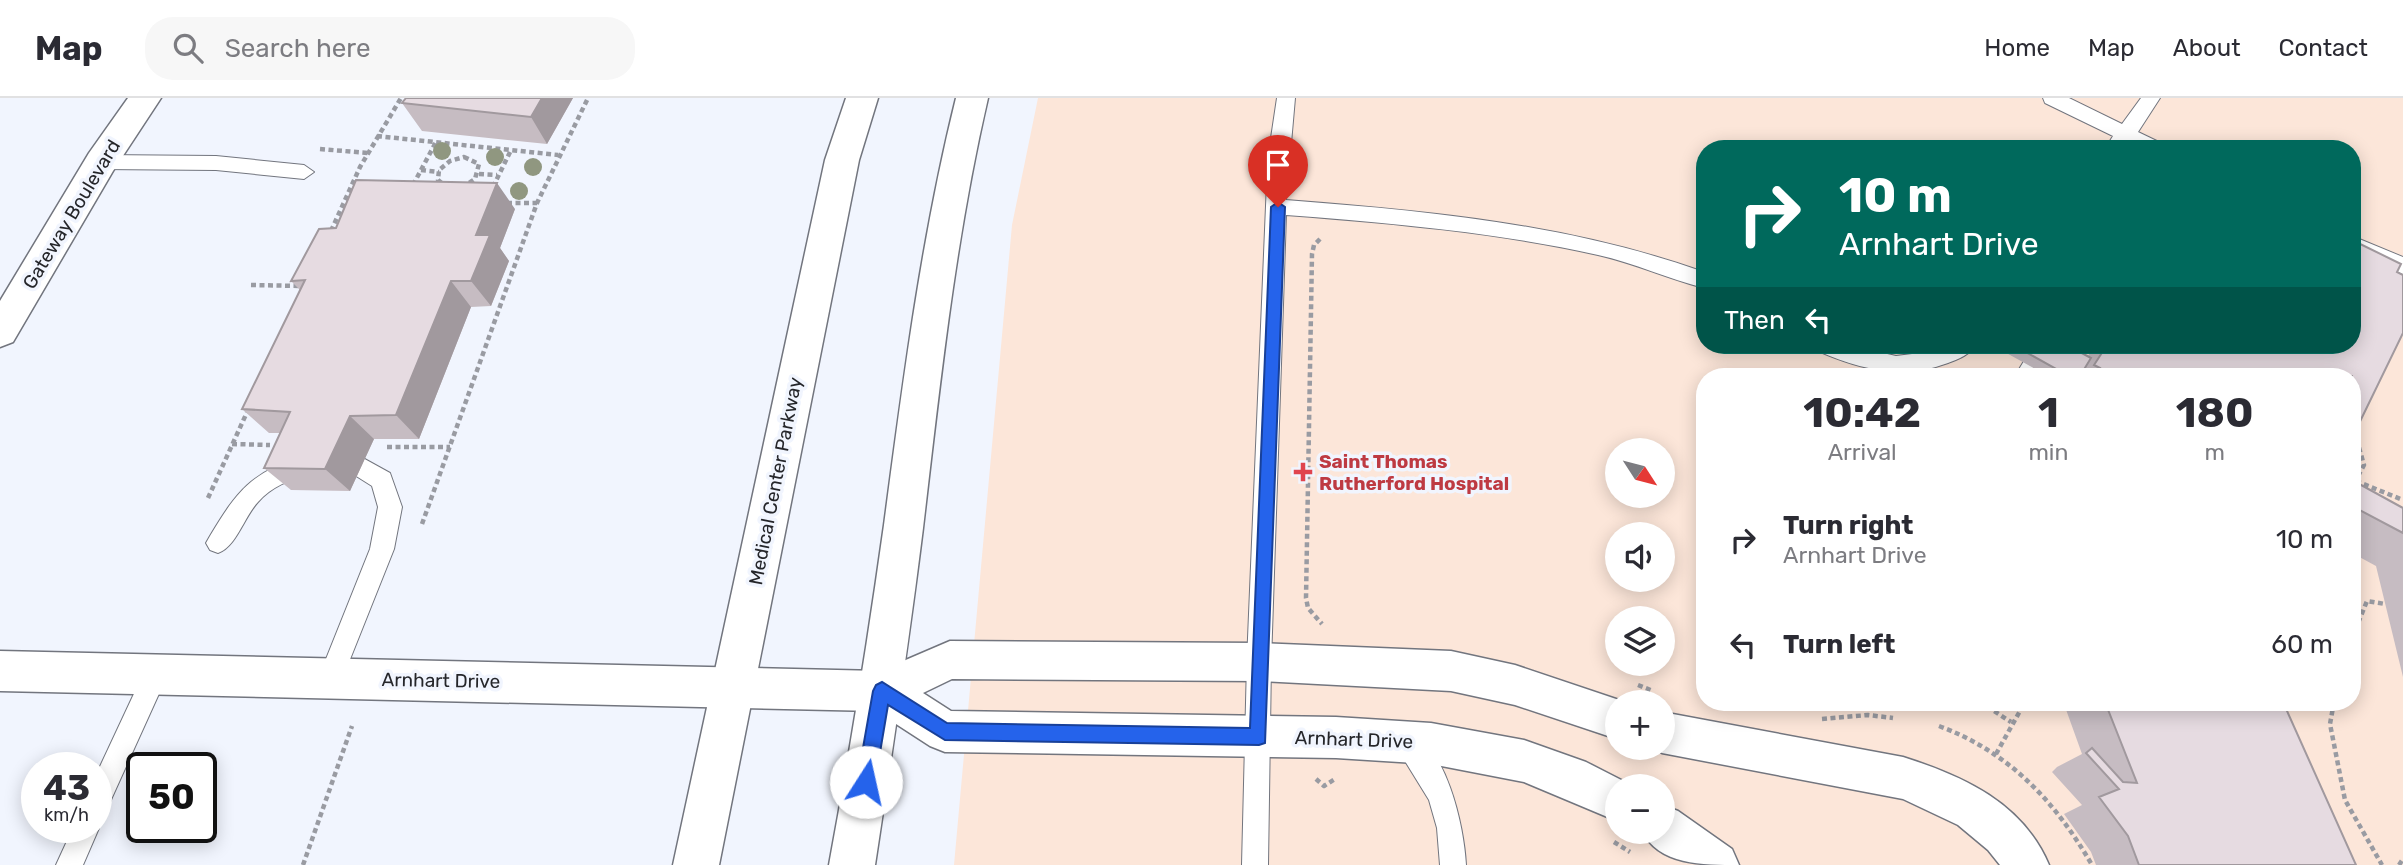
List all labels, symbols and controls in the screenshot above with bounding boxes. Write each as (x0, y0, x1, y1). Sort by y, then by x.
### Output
search box (145, 17, 635, 80)
text: Map (35, 29, 103, 68)
icon: search (169, 29, 207, 67)
text: Search here (225, 33, 370, 64)
text: Home (1984, 34, 2050, 62)
text: Map (2088, 34, 2135, 62)
text: About (2173, 34, 2241, 62)
text: Contact (2279, 34, 2368, 62)
pin (1248, 135, 1308, 207)
street label: Gateway Boulevard (18, 136, 125, 293)
icon: arrive (1259, 146, 1297, 184)
text: 10 m (1839, 166, 1952, 224)
icon: right (1724, 168, 1815, 259)
text: Arnhart Drive (1839, 225, 2039, 263)
icon: left (1799, 301, 1837, 339)
text: Then (1724, 305, 1785, 336)
street label: Medical Center Parkway (744, 375, 807, 587)
text: 10:42 (1803, 388, 1921, 438)
text: 1 (2038, 388, 2059, 438)
text: 180 (2176, 388, 2254, 438)
north arrow (1605, 438, 1675, 508)
map controls (1605, 438, 1675, 844)
text: Arrival (1828, 438, 1897, 466)
text: min (2028, 438, 2068, 466)
text: m (2204, 438, 2225, 466)
place label: Saint Thomas Rutherford Hospital (1319, 450, 1509, 495)
marker: Saint Thomas Rutherford Hospital (1293, 462, 1313, 482)
text: Turn right (1783, 510, 1913, 541)
icon: right (1724, 521, 1762, 559)
button: sound (1605, 522, 1675, 592)
text: 10 m (2276, 524, 2333, 555)
text: Arnhart Drive (1783, 541, 1927, 569)
button: layers (1605, 606, 1675, 676)
icon: left (1724, 626, 1762, 664)
text: Turn left (1783, 629, 1895, 660)
text: 60 m (2271, 629, 2333, 660)
street label: Arnhart Drive (382, 668, 500, 693)
button: + (1605, 690, 1675, 760)
street label: Arnhart Drive (1294, 726, 1414, 753)
position arrow (829, 745, 903, 819)
speed limit sign: 50 (126, 752, 217, 843)
text: 43 (43, 767, 90, 809)
button: − (1605, 774, 1675, 844)
text: km/h (44, 804, 89, 826)

